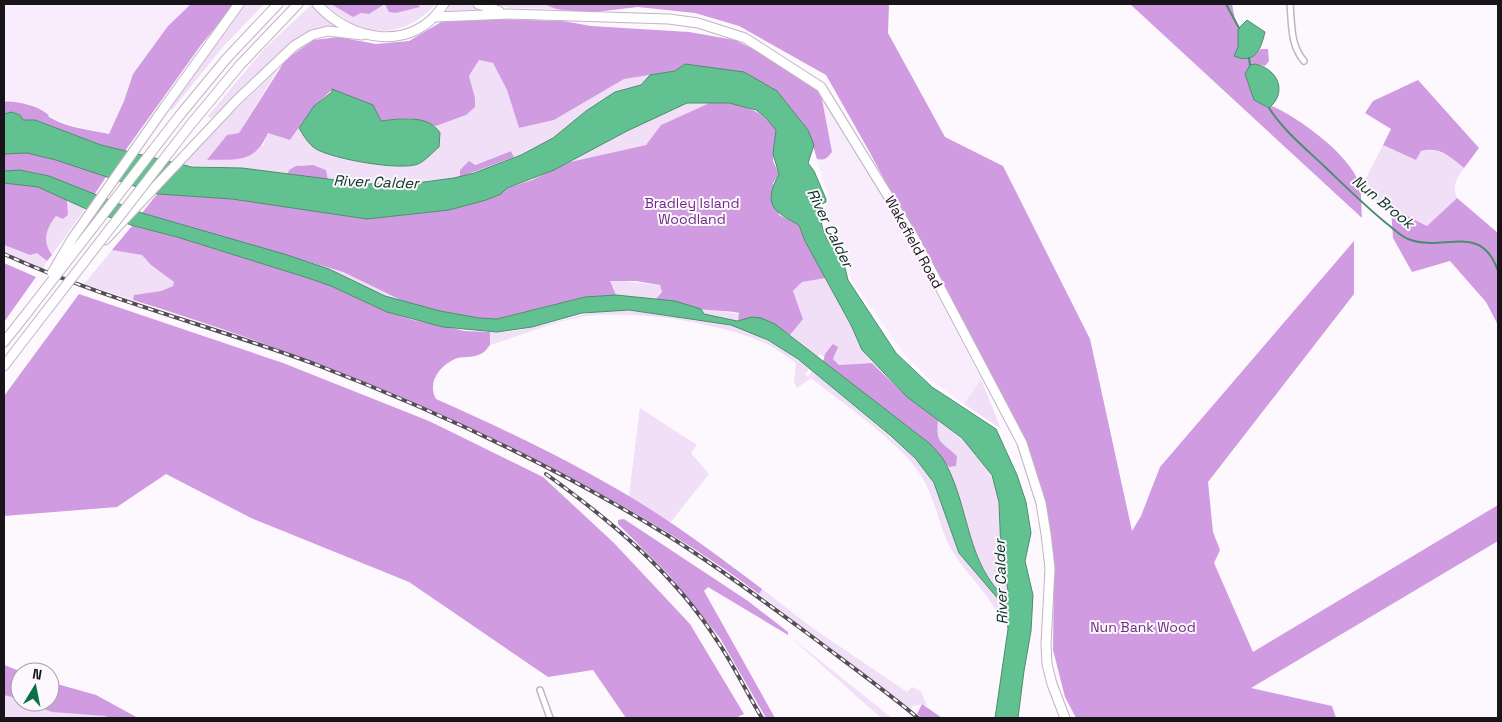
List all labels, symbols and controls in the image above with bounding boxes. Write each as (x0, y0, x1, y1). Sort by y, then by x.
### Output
water label: River Calder (333, 171, 420, 193)
water label: Nun Brook (1349, 171, 1420, 234)
water label: River Calder (803, 185, 858, 272)
street label: Wakefield Road (881, 192, 947, 292)
park label: Bradley Island Woodland (645, 194, 739, 228)
water label: River Calder (989, 538, 1011, 625)
park label: Nun Bank Wood (1090, 618, 1196, 636)
north arrow (10, 662, 60, 712)
text: N (31, 665, 43, 684)

